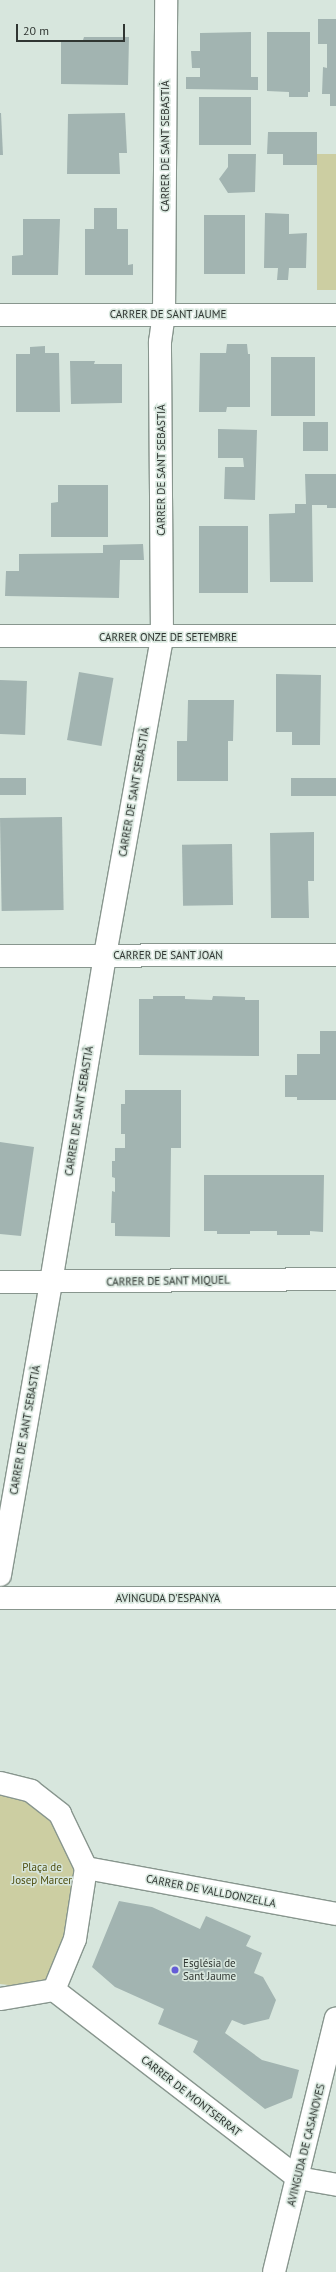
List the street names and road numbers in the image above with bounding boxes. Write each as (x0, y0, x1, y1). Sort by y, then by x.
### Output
street label: CARRER DE SANT SEBASTIÀ (158, 80, 172, 212)
street label: CARRER DE SANT JAUME (109, 307, 227, 321)
street label: CARRER DE SANT SEBASTIÀ (154, 404, 168, 536)
street label: CARRER ONZE DE SETEMBRE (99, 630, 237, 644)
street label: CARRER DE SANT SEBASTIÀ (116, 726, 152, 858)
street label: CARRER DE SANT JOAN (113, 948, 223, 962)
street label: CARRER DE SANT SEBASTIÀ (62, 1045, 96, 1177)
street label: CARRER DE SANT MIQUEL (106, 1273, 230, 1289)
street label: CARRER DE SANT SEBASTIÀ (7, 1364, 43, 1496)
street label: AVINGUDA D'ESPANYA (116, 1591, 220, 1605)
street label: CARRER DE VALLDONZELLA (145, 1872, 277, 1910)
street label: CARRER DE MONTSERRAT (138, 2053, 244, 2139)
street label: AVINGUDA DE CASANOVES (284, 2082, 328, 2208)

